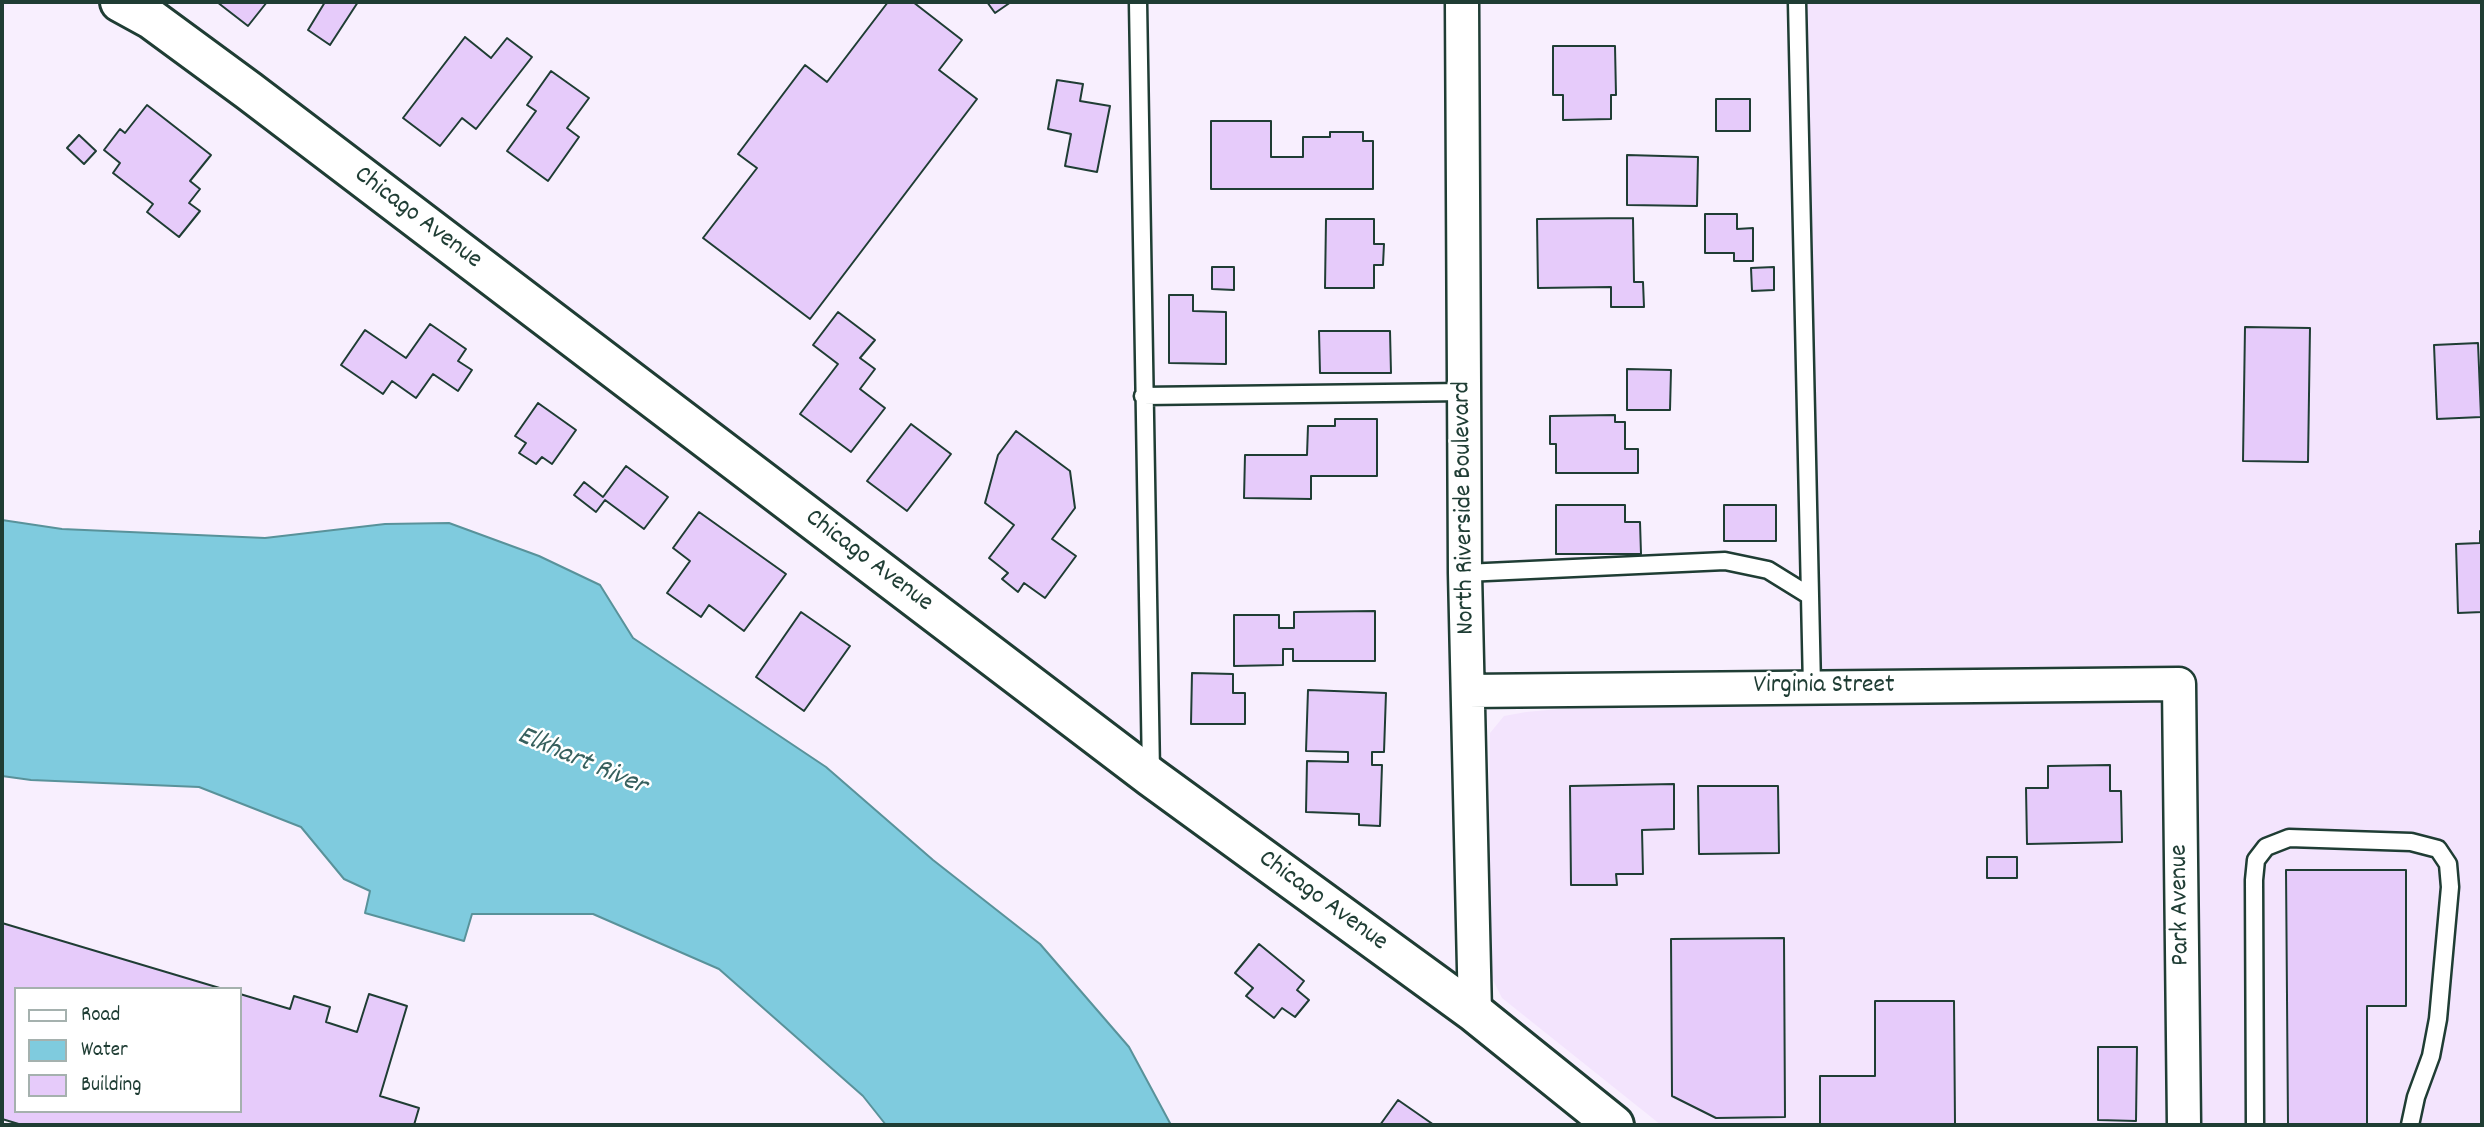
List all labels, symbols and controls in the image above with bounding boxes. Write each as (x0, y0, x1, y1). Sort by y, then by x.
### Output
street label: Chicago Avenue (347, 161, 487, 277)
street label: North Riverside Boulevard (1448, 381, 1484, 635)
street label: Chicago Avenue (798, 504, 938, 620)
street label: Virginia Street (1753, 671, 1895, 703)
water label: Elkhart River (511, 721, 651, 805)
street label: Park Avenue (2165, 844, 2199, 966)
street label: Chicago Avenue (1251, 845, 1393, 959)
legend (14, 987, 242, 1113)
text: Road (81, 1001, 120, 1031)
text: Water (81, 1036, 128, 1066)
text: Building (81, 1071, 141, 1101)

